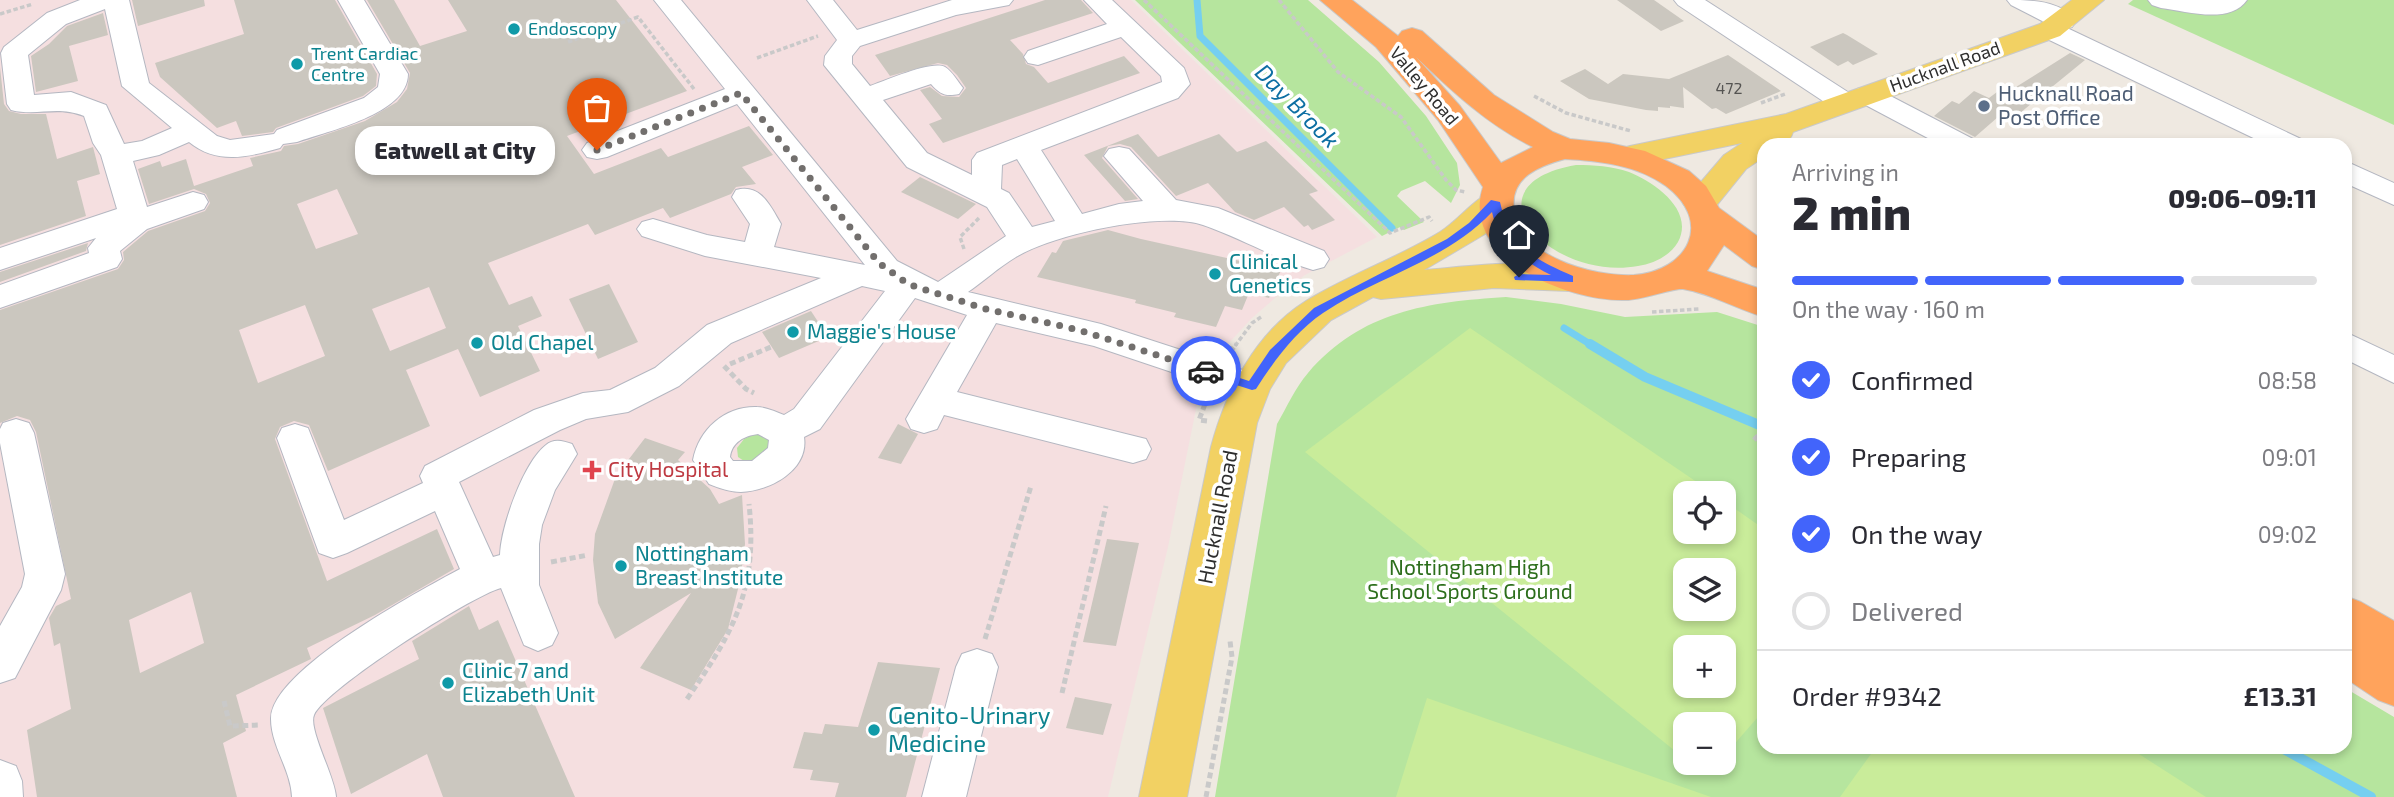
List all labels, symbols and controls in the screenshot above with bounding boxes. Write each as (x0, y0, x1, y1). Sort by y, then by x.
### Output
place label: Endoscopy (528, 17, 617, 39)
marker: Endoscopy (506, 21, 522, 37)
street label: Hucknall Road (1886, 36, 2003, 96)
place label: Trent Cardiac Centre (311, 42, 419, 85)
street label: Valley Road (1386, 42, 1464, 129)
marker: Trent Cardiac Centre (289, 56, 305, 72)
water label: Day Brook (1250, 58, 1345, 153)
pin (567, 78, 627, 150)
house number: 472 (1715, 78, 1743, 97)
place label: Hucknall Road Post Office (1998, 80, 2134, 129)
icon: bag (578, 89, 616, 127)
marker: Hucknall Road Post Office (1976, 98, 1992, 114)
callout: Eatwell at City (356, 125, 555, 174)
text: Eatwell at City (374, 136, 536, 164)
text: Arriving in (1792, 158, 1899, 186)
text: 09:06–09:11 (2168, 182, 2317, 213)
text: 2 min (1792, 184, 1911, 239)
pin (1489, 205, 1549, 277)
icon: home (1500, 216, 1538, 254)
place label: Clinical Genetics (1229, 248, 1311, 297)
marker: Clinical Genetics (1207, 266, 1223, 282)
text: On the way · 160 m (1792, 295, 1985, 323)
place label: Maggie's House (807, 318, 956, 343)
marker: Maggie's House (785, 324, 801, 340)
place label: Old Chapel (491, 329, 594, 354)
marker: Old Chapel (469, 335, 485, 351)
courier (1171, 336, 1241, 406)
icon: car (1187, 352, 1225, 390)
icon: check (1792, 361, 1830, 399)
text: Confirmed (1851, 364, 1974, 395)
text: 08:58 (2257, 366, 2317, 394)
icon: check (1792, 438, 1830, 476)
text: Preparing (1851, 441, 1966, 472)
text: 09:01 (2262, 443, 2317, 471)
street label: Hucknall Road (1191, 448, 1242, 586)
place label: City Hospital (608, 456, 729, 481)
marker: City Hospital (582, 460, 602, 480)
map controls (1673, 481, 1736, 775)
button: locate (1673, 481, 1736, 544)
icon: check (1792, 515, 1830, 553)
text: On the way (1851, 518, 1982, 549)
text: 09:02 (2258, 520, 2317, 548)
place label: Nottingham Breast Institute (635, 540, 783, 589)
park label: Nottingham High School Sports Ground (1367, 554, 1573, 603)
marker: Nottingham Breast Institute (613, 558, 629, 574)
button: layers (1673, 558, 1736, 621)
text: Delivered (1851, 595, 1963, 626)
button: + (1673, 635, 1736, 698)
place label: Clinic 7 and Elizabeth Unit (462, 657, 595, 706)
marker: Clinic 7 and Elizabeth Unit (440, 675, 456, 691)
text: Order #9342 (1792, 680, 1942, 711)
text: £13.31 (2243, 680, 2317, 711)
place label: Genito-Urinary Medicine (888, 700, 1051, 757)
button: − (1673, 712, 1736, 775)
marker: Genito-Urinary Medicine (866, 722, 882, 738)

